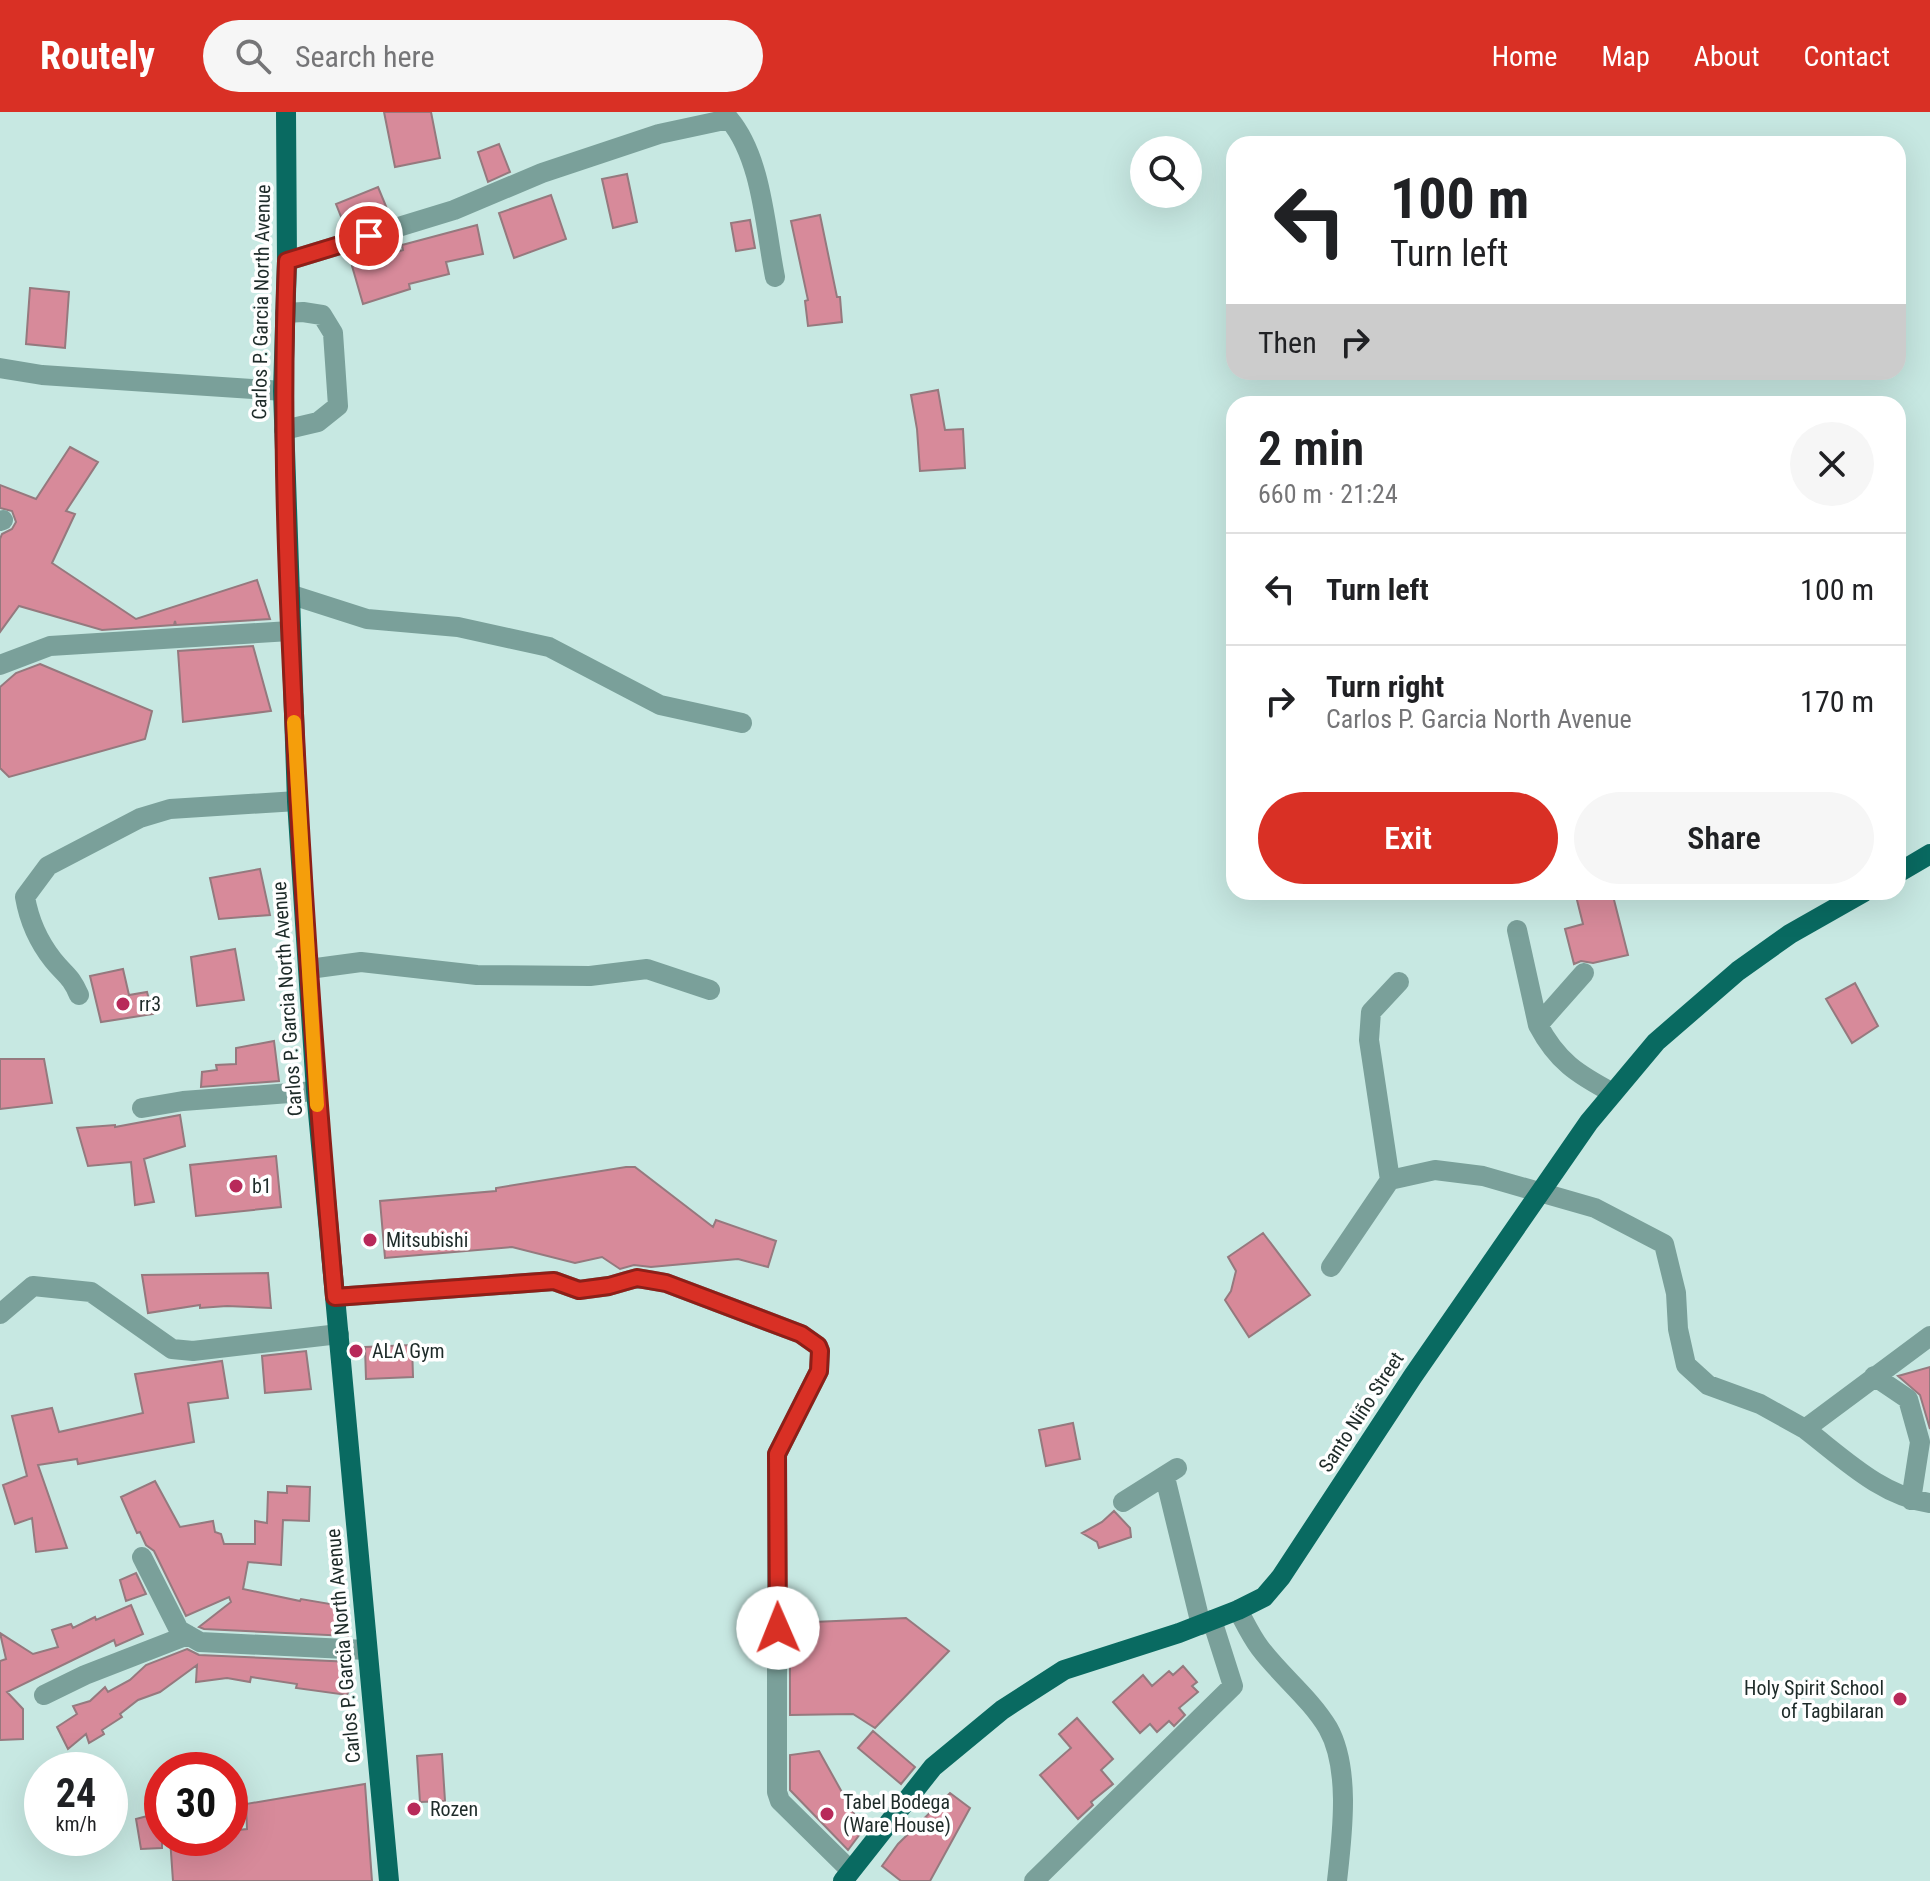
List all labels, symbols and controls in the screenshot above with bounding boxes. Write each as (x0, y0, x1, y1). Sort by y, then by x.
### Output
search box (203, 20, 763, 92)
text: Routely (40, 34, 155, 78)
icon: search (231, 34, 275, 78)
text: Search here (295, 39, 435, 74)
text: Home (1492, 40, 1557, 73)
text: Map (1601, 40, 1650, 73)
text: About (1694, 40, 1760, 73)
text: Contact (1804, 40, 1890, 73)
map controls (1130, 136, 1202, 208)
button: search (1130, 136, 1202, 208)
text: 100 m (1390, 166, 1529, 232)
icon: left (1258, 168, 1362, 272)
street label: Carlos P. Garcia North Avenue (247, 184, 275, 420)
pin (335, 202, 403, 270)
icon: arrive (347, 214, 391, 258)
text: Turn left (1390, 233, 1508, 275)
icon: right (1333, 320, 1377, 364)
text: Then (1258, 325, 1317, 360)
text: 2 min (1258, 420, 1364, 477)
button: close (1790, 422, 1874, 506)
text: 660 m · 21:24 (1258, 479, 1398, 509)
icon: left (1258, 567, 1302, 611)
text: Turn left (1326, 572, 1429, 607)
text: 100 m (1800, 572, 1874, 607)
text: Turn right (1326, 669, 1444, 704)
icon: right (1258, 679, 1302, 723)
text: 170 m (1800, 684, 1874, 719)
text: Carlos P. Garcia North Avenue (1326, 704, 1632, 734)
button: Exit (1258, 792, 1558, 884)
button: Share (1574, 792, 1874, 884)
street label: Carlos P. Garcia North Avenue (267, 881, 307, 1117)
place label: rr3 (139, 992, 161, 1016)
marker: rr3 (114, 995, 132, 1013)
place label: b1 (252, 1174, 272, 1198)
marker: b1 (227, 1177, 245, 1195)
place label: Mitsubishi (386, 1228, 468, 1252)
marker: Mitsubishi (361, 1231, 379, 1249)
place label: ALA Gym (372, 1339, 445, 1363)
marker: ALA Gym (347, 1342, 365, 1360)
street label: Santo Niño Street (1313, 1347, 1409, 1476)
street label: Carlos P. Garcia North Avenue (321, 1528, 365, 1764)
position arrow (736, 1586, 820, 1670)
place label: Holy Spirit School of Tagbilaran (1744, 1676, 1884, 1723)
marker: Holy Spirit School of Tagbilaran (1891, 1690, 1909, 1708)
speed limit sign: 30 (144, 1752, 248, 1856)
text: 24 (56, 1770, 96, 1817)
place label: Tabel Bodega (Ware House) (843, 1790, 951, 1837)
place label: Rozen (430, 1797, 478, 1821)
marker: Rozen (405, 1800, 423, 1818)
marker: Tabel Bodega (Ware House) (818, 1805, 836, 1823)
text: km/h (55, 1812, 97, 1836)

